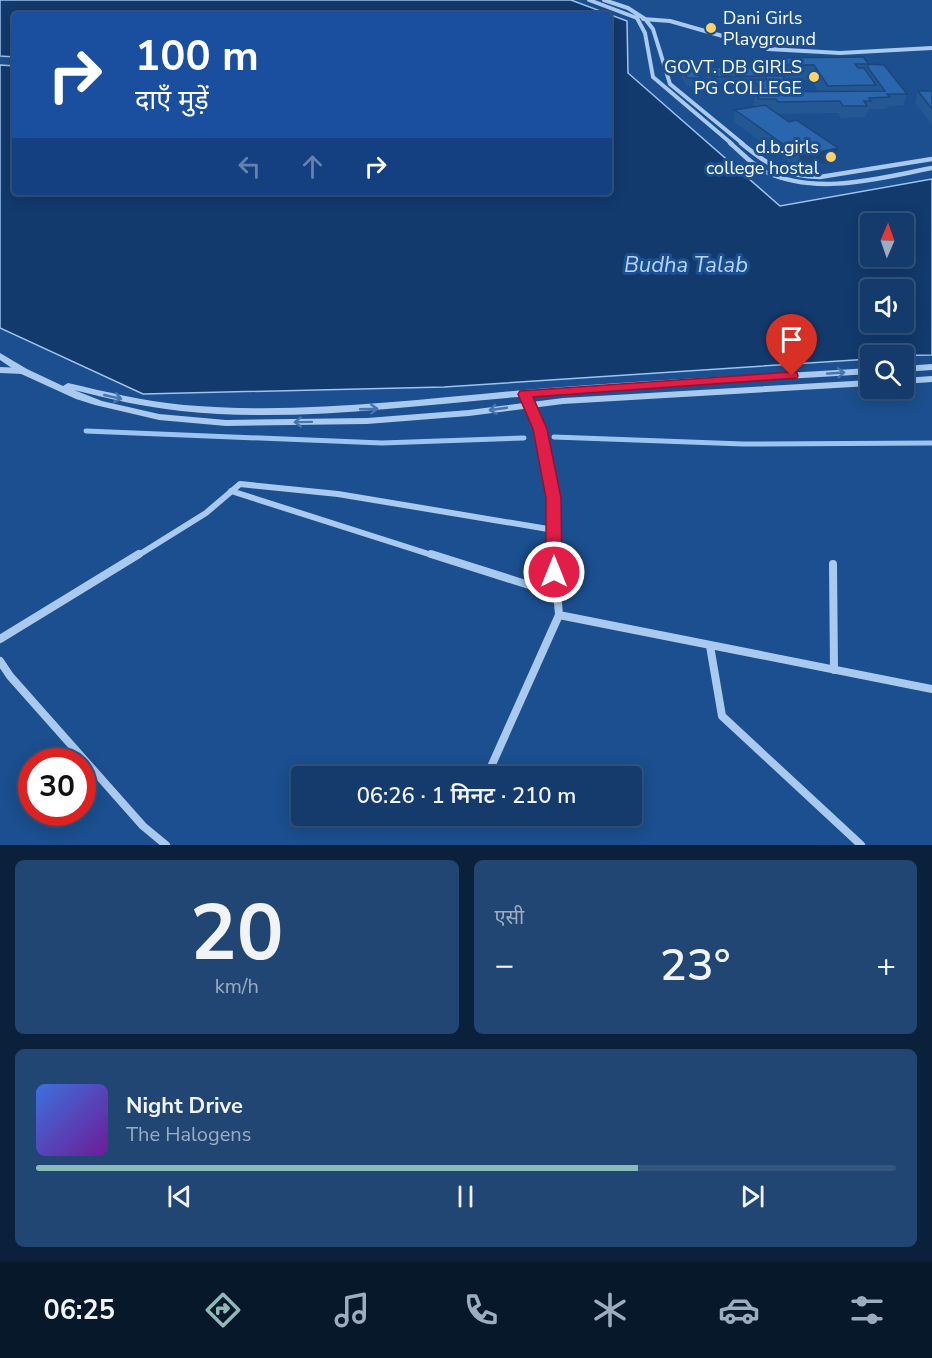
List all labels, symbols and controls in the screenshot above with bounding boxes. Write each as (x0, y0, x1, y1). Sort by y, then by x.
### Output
place label: Dani Girls Playground (723, 6, 816, 51)
marker: Dani Girls Playground (704, 21, 718, 35)
text: 100 m (135, 28, 259, 85)
icon: right (36, 36, 114, 114)
place label: GOVT. DB GIRLS PG COLLEGE (664, 55, 802, 100)
marker: GOVT. DB GIRLS PG COLLEGE (807, 70, 821, 84)
text: दाएँ मुड़ें (135, 82, 209, 119)
place label: d.b.girls college hostal (706, 135, 820, 180)
icon: left (233, 150, 266, 183)
icon: ahead (296, 150, 329, 183)
icon: right (359, 150, 392, 183)
marker: d.b.girls college hostal (824, 150, 838, 164)
north arrow (860, 213, 914, 267)
map controls (860, 213, 914, 399)
water label: Budha Talab (624, 250, 748, 280)
button: sound (860, 279, 914, 333)
pin (766, 314, 817, 376)
icon: arrive (775, 323, 808, 356)
button: search (860, 345, 914, 399)
one-way arrow (825, 367, 845, 378)
one-way arrow (103, 391, 122, 403)
one-way arrow (359, 403, 379, 414)
one-way arrow (488, 404, 508, 415)
one-way arrow (294, 417, 314, 428)
position arrow (522, 540, 586, 604)
speed limit sign: 30 (18, 748, 96, 826)
text: 06:26 · 1 मिनट · 210 m (357, 781, 576, 811)
text: 20 (190, 880, 284, 987)
text: एसी (495, 904, 524, 931)
text: 23° (660, 935, 731, 996)
text: − (495, 943, 514, 988)
text: + (876, 943, 896, 988)
text: km/h (215, 973, 259, 1000)
text: Night Drive (126, 1091, 243, 1121)
text: The Halogens (126, 1121, 251, 1148)
icon: previous (163, 1180, 196, 1213)
icon: pause (449, 1180, 482, 1213)
icon: next (736, 1180, 769, 1213)
icon: directions (202, 1289, 244, 1331)
icon: music (331, 1289, 373, 1331)
icon: phone (460, 1289, 502, 1331)
icon: climate (589, 1289, 631, 1331)
icon: car (718, 1289, 760, 1331)
icon: filters (846, 1289, 888, 1331)
text: 06:25 (43, 1292, 115, 1329)

